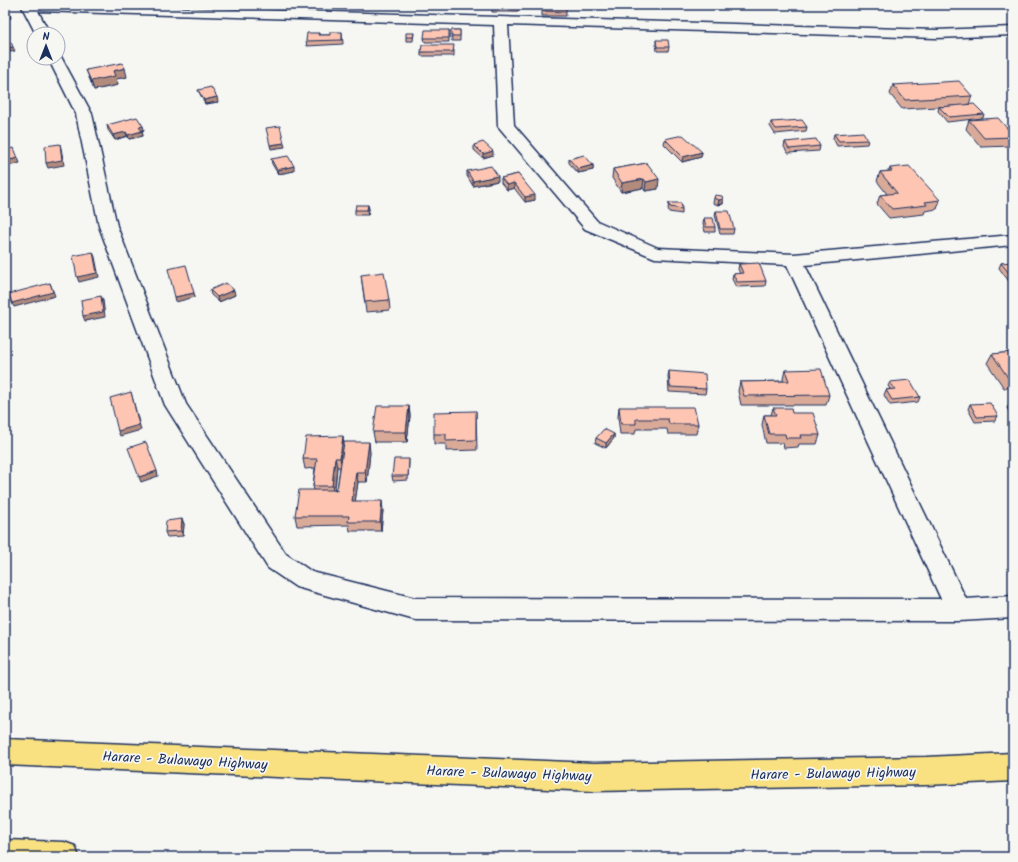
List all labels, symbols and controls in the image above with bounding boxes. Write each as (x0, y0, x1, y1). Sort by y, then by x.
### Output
north arrow (26, 26, 66, 66)
text: N (43, 28, 50, 46)
street label: Harare - Bulawayo Highway (102, 746, 268, 776)
street label: Harare - Bulawayo Highway (426, 760, 592, 788)
street label: Harare - Bulawayo Highway (750, 762, 916, 786)

